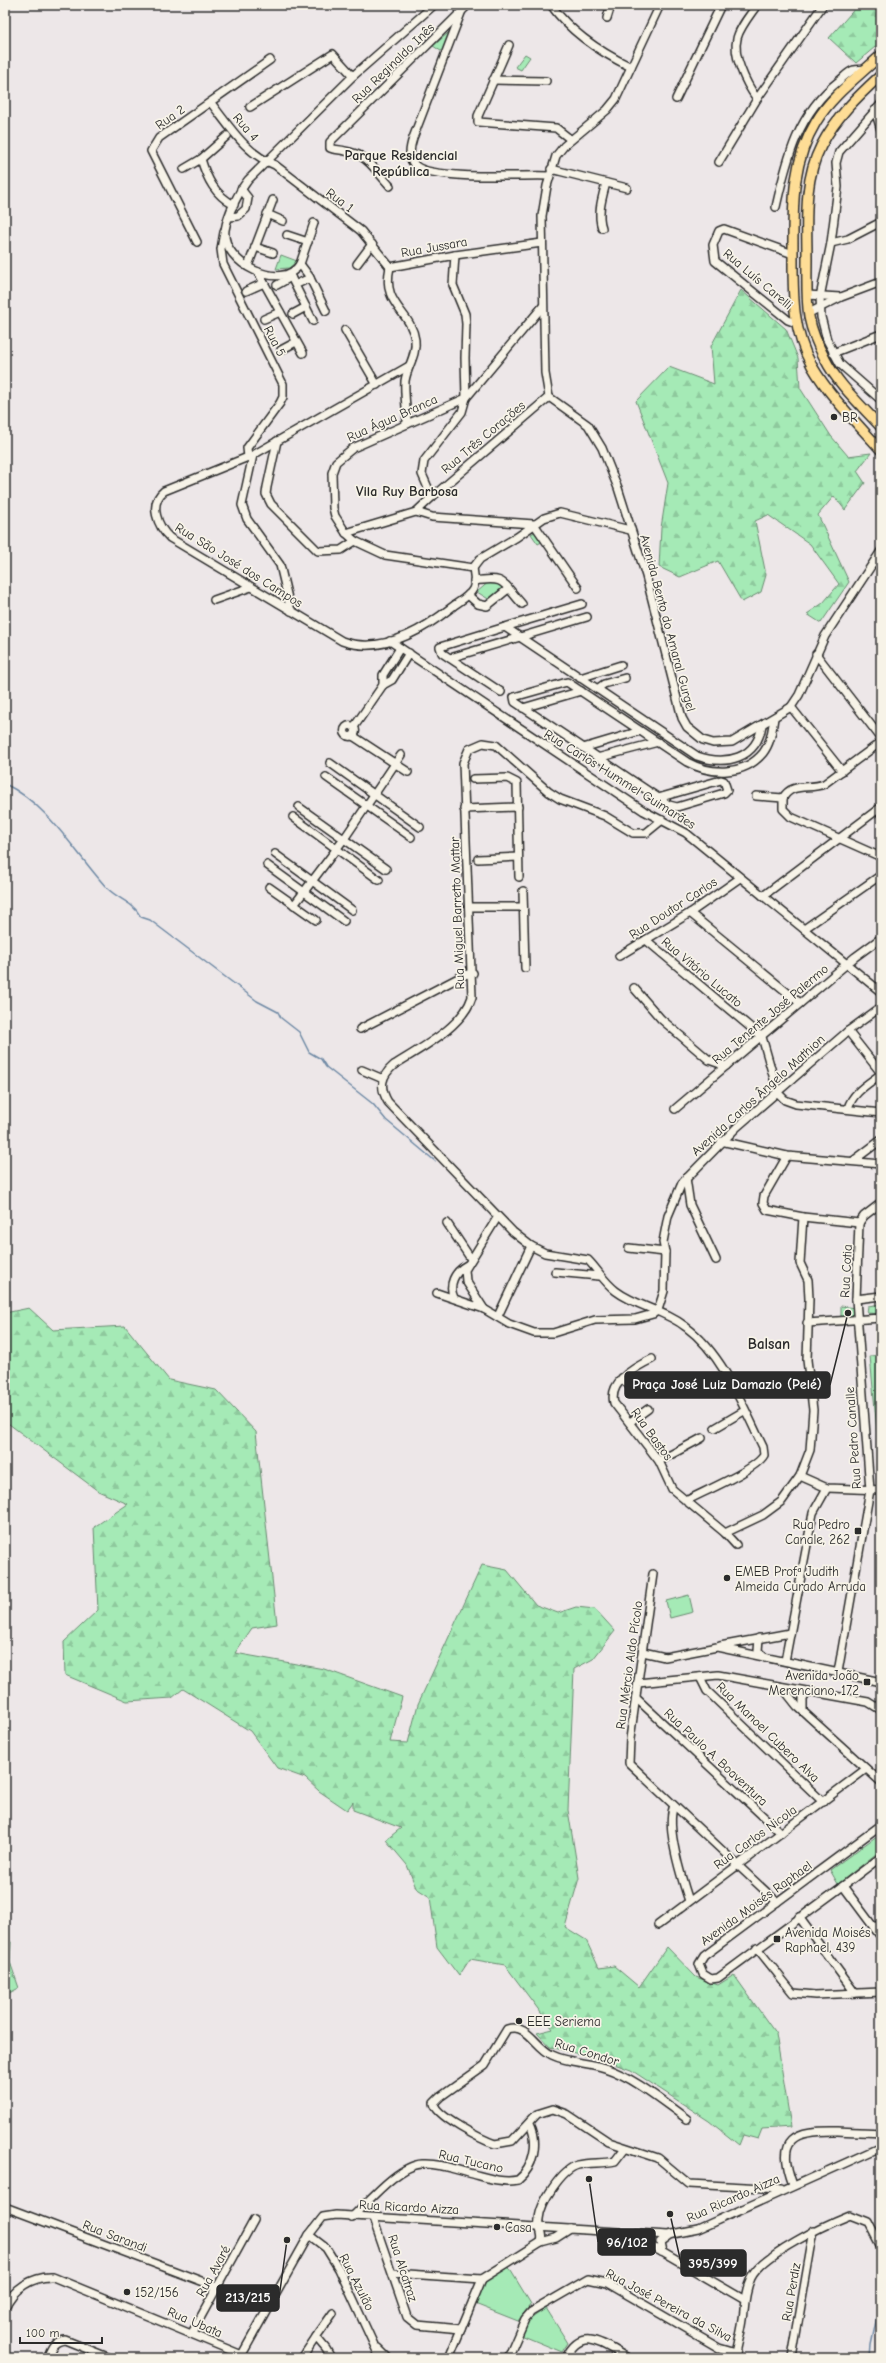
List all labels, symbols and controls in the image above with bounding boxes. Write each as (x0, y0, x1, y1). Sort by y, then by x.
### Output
street label: Rua Reginaldo Inês (349, 20, 437, 106)
street label: Rua 2 (152, 101, 188, 132)
street label: Rua 4 (230, 110, 262, 144)
district label: Parque Residencial República (344, 147, 458, 180)
street label: Rua 1 (323, 185, 357, 215)
street label: Rua Jussara (400, 234, 468, 260)
street label: Rua Luís Carelli (720, 246, 796, 312)
street label: Rua 5 (261, 323, 289, 359)
street label: Rua Água Branca (344, 390, 440, 445)
street label: Rua Três Corações (438, 398, 528, 476)
place label: BR (842, 410, 858, 425)
marker: BR (829, 412, 839, 422)
district label: Vila Ruy Barbosa (356, 483, 458, 500)
street label: Rua São José dos Campos (172, 520, 306, 610)
street label: Avenida Bento do Amaral Gurgel (637, 533, 699, 713)
street label: Rua Carlos Hummel Guimarães (542, 726, 698, 832)
street label: Rua Miguel Barretto Mattar (447, 836, 467, 990)
street label: Rua Doutor Carlos (626, 874, 720, 942)
street label: Rua Vitório Lucato (658, 934, 746, 1010)
street label: Rua Tenente José Palermo (709, 961, 831, 1067)
street label: Avenida Carlos Ângelo Mathion (688, 1030, 828, 1159)
street label: Rua Cotia (837, 1244, 855, 1298)
district label: Balsan (748, 1335, 790, 1353)
callout: Praça José Luiz Damazio (Pelé) (625, 1372, 830, 1398)
text: Praça José Luiz Damazio (Pelé) (632, 1376, 822, 1393)
street label: Rua Pedro Canalle (842, 1386, 864, 1490)
street label: Rua Bastos (628, 1405, 676, 1463)
place label: Rua Pedro Canale, 262 (785, 1517, 850, 1547)
marker: Rua Pedro Canale, 262 (853, 1526, 863, 1536)
place label: EMEB Prof.ª Judith Almeida Curado Arruda (735, 1564, 866, 1594)
marker: EMEB Prof.ª Judith Almeida Curado Arruda (722, 1573, 732, 1583)
street label: Rua Mércio Aldo Pícolo (613, 1600, 645, 1730)
place label: Avenida João Merenciano, 172 (768, 1668, 859, 1698)
marker: Avenida João Merenciano, 172 (862, 1677, 872, 1687)
street label: Rua Manoel Cubero Alva (713, 1679, 823, 1785)
street label: Rua Paulo A. Boaventura (661, 1705, 771, 1809)
street label: Rua Carlos Nicola (711, 1802, 799, 1872)
street label: Avenida Moisés Raphael (697, 1858, 815, 1948)
place label: Avenida Moisés Raphael, 439 (785, 1925, 870, 1955)
marker: Avenida Moisés Raphael, 439 (772, 1934, 782, 1944)
place label: EEE Seriema (527, 2014, 601, 2029)
marker: EEE Seriema (514, 2016, 524, 2026)
street label: Rua Condor (553, 2035, 622, 2069)
street label: Rua Tucano (437, 2146, 505, 2176)
street label: Rua Ricardo Aizza (684, 2171, 782, 2225)
street label: Rua Ricardo Aizza (359, 2197, 459, 2217)
street label: Rua Sarandi (81, 2217, 149, 2255)
place label: Casa (505, 2220, 532, 2235)
marker: Casa (492, 2222, 502, 2232)
callout: 96/102 (598, 2229, 655, 2255)
street label: Rua Alcatraz (385, 2232, 421, 2304)
text: 96/102 (606, 2234, 648, 2251)
street label: Rua Avaré (193, 2242, 233, 2299)
callout: 395/399 (681, 2250, 746, 2276)
street label: Rua Azulão (336, 2251, 378, 2313)
text: 395/399 (688, 2255, 738, 2272)
street label: Rua Perdiz (778, 2261, 804, 2322)
street label: Rua José Pereira da Silva (603, 2265, 735, 2345)
place label: 152/156 (135, 2285, 179, 2300)
callout: 213/215 (217, 2285, 279, 2311)
marker: 152/156 (122, 2287, 132, 2297)
text: 213/215 (225, 2289, 271, 2306)
street label: Rua Ubata (165, 2304, 225, 2340)
scale bar (20, 2319, 102, 2345)
text: 100 m (26, 2326, 59, 2340)

